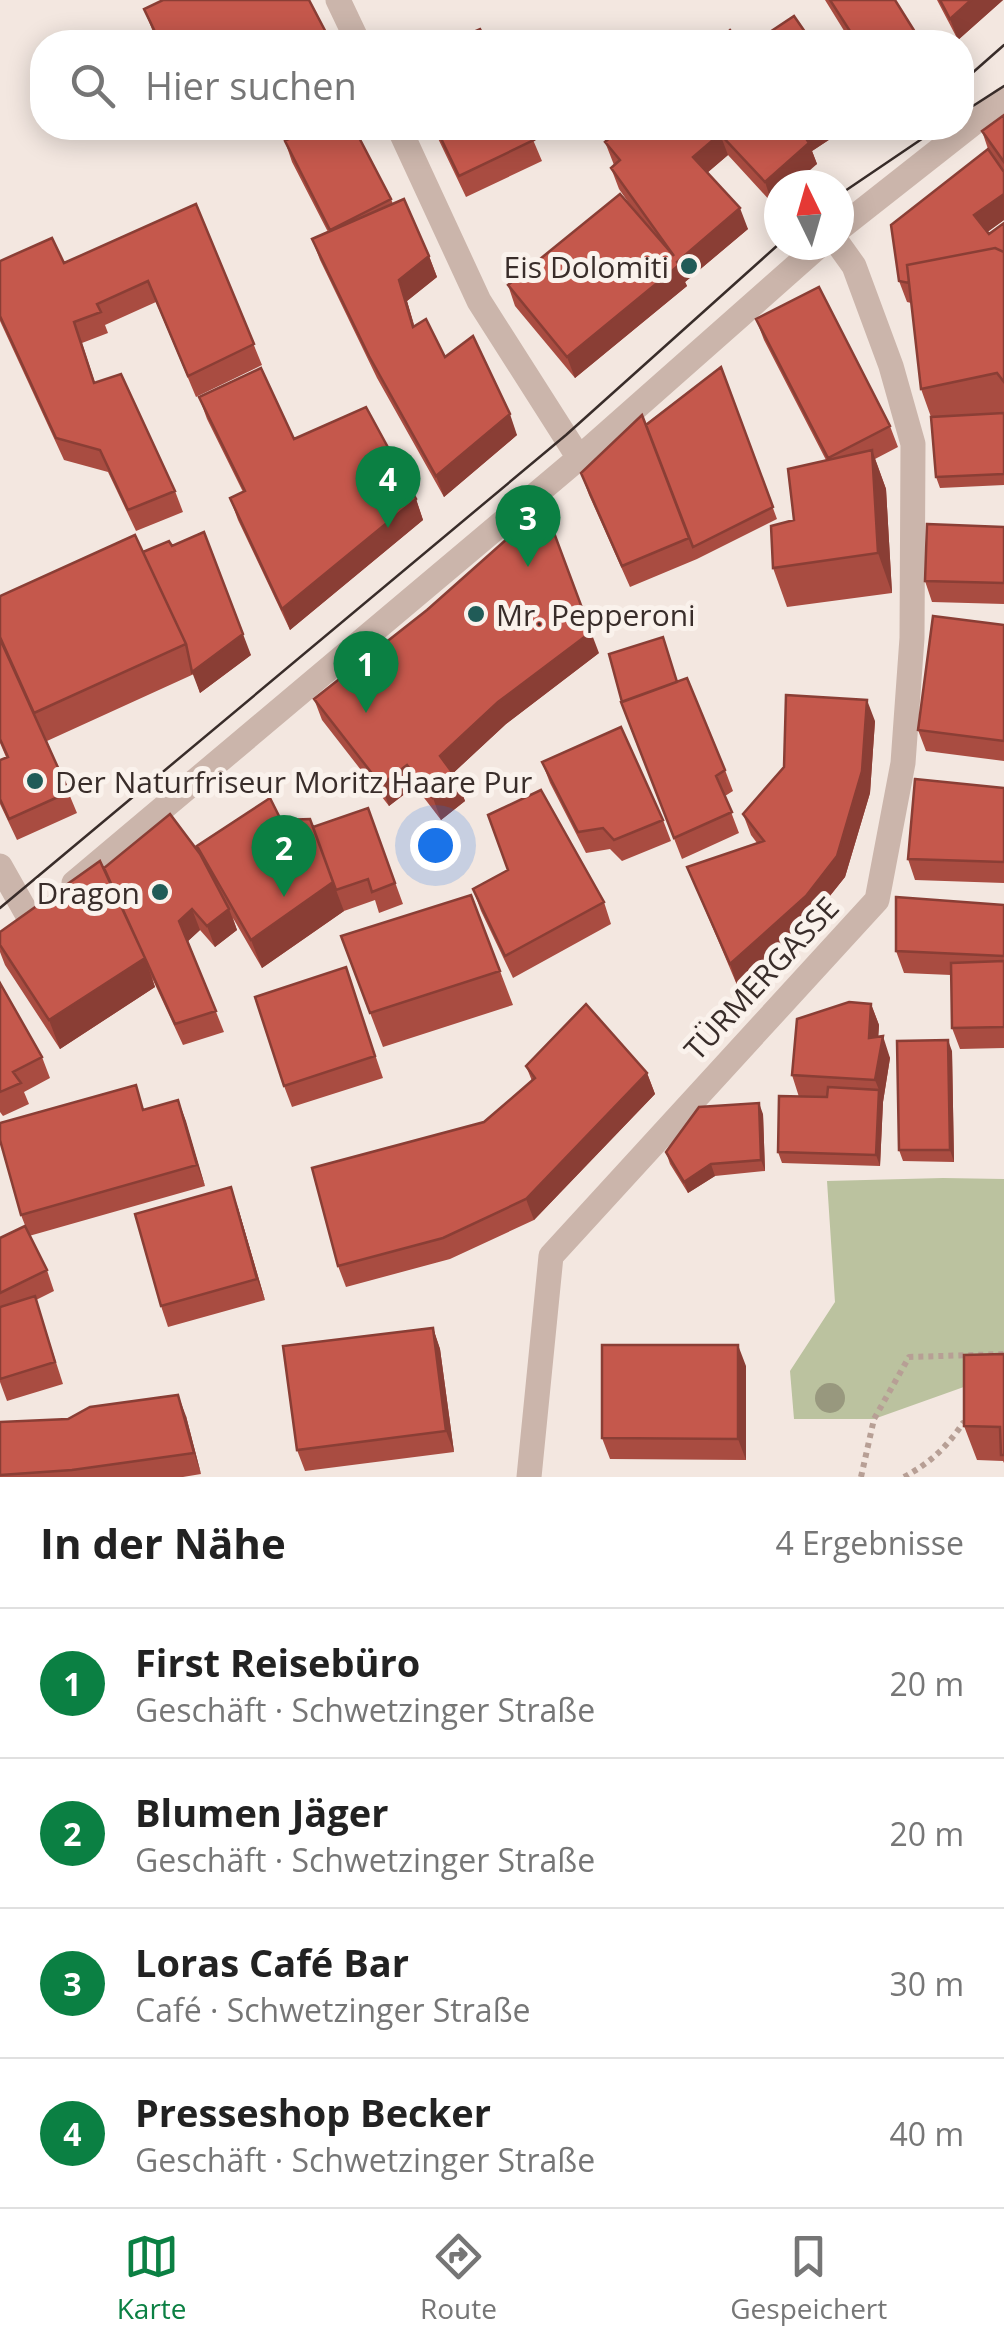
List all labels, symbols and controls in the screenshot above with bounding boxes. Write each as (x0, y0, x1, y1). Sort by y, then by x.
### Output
search box (30, 30, 974, 140)
icon: search (65, 58, 120, 113)
text: Hier suchen (145, 59, 357, 111)
north arrow (764, 170, 854, 260)
place label: Eis Dolomiti (504, 246, 669, 287)
marker: Eis Dolomiti (678, 255, 700, 277)
pin: 4 (356, 446, 420, 528)
pin: 3 (496, 484, 560, 567)
place label: Mr. Pepperoni (496, 594, 696, 635)
marker: Mr. Pepperoni (465, 603, 487, 625)
pin: 1 (334, 630, 398, 713)
place label: Der Naturfriseur Moritz Haare Pur (55, 761, 532, 802)
marker: Der Naturfriseur Moritz Haare Pur (24, 770, 46, 792)
pin: 2 (252, 814, 316, 897)
your location (410, 820, 461, 871)
place label: Dragon (37, 872, 140, 913)
marker: Dragon (149, 881, 171, 903)
street label: TÜRMERGASSE (675, 887, 847, 1069)
text: In der Nähe (40, 1514, 286, 1571)
text: 4 Ergebnisse (775, 1521, 964, 1564)
text: First Reisebüro (135, 1636, 420, 1688)
text: 1 (63, 1662, 82, 1705)
text: 20 m (889, 1662, 964, 1705)
text: Geschäft · Schwetzinger Straße (135, 1688, 595, 1731)
text: Blumen Jäger (135, 1786, 388, 1838)
text: 2 (63, 1812, 82, 1855)
text: 20 m (889, 1812, 964, 1855)
text: Geschäft · Schwetzinger Straße (135, 1838, 595, 1881)
text: Loras Café Bar (135, 1936, 409, 1988)
text: 3 (63, 1962, 82, 2005)
text: 30 m (889, 1962, 964, 2005)
text: Café · Schwetzinger Straße (135, 1988, 531, 2031)
text: Presseshop Becker (135, 2086, 491, 2138)
text: 4 (63, 2112, 82, 2155)
text: 40 m (889, 2112, 964, 2155)
text: Geschäft · Schwetzinger Straße (135, 2138, 595, 2181)
tab: Karte (117, 2229, 187, 2327)
tab: Route (420, 2229, 497, 2327)
tab: Gespeichert (730, 2229, 887, 2327)

